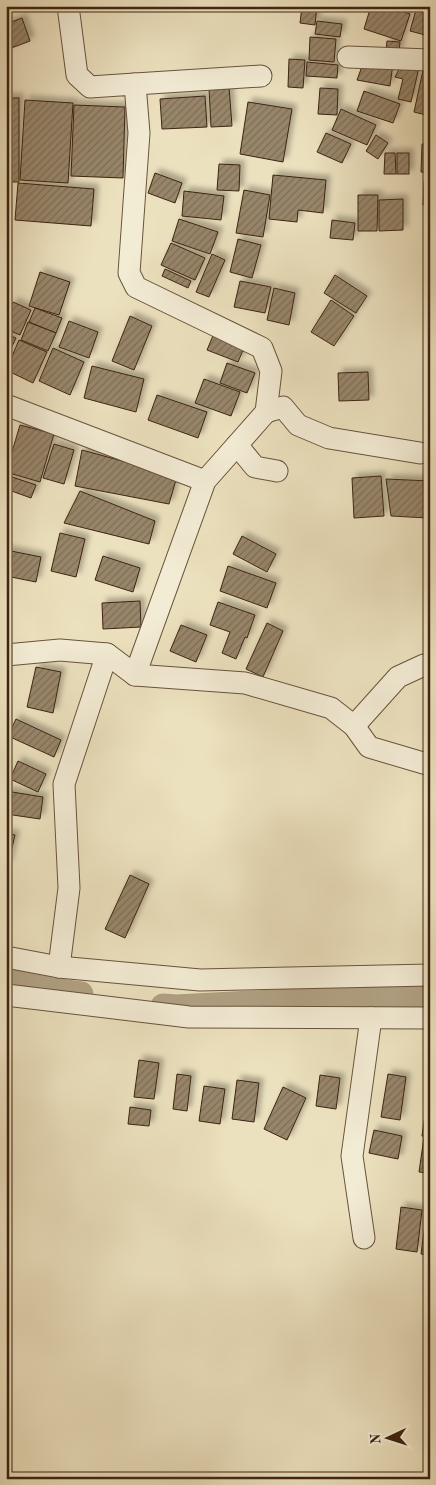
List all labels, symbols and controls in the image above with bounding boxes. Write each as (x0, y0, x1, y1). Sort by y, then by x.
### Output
north arrow (364, 1412, 414, 1462)
text: N (369, 1433, 383, 1445)

